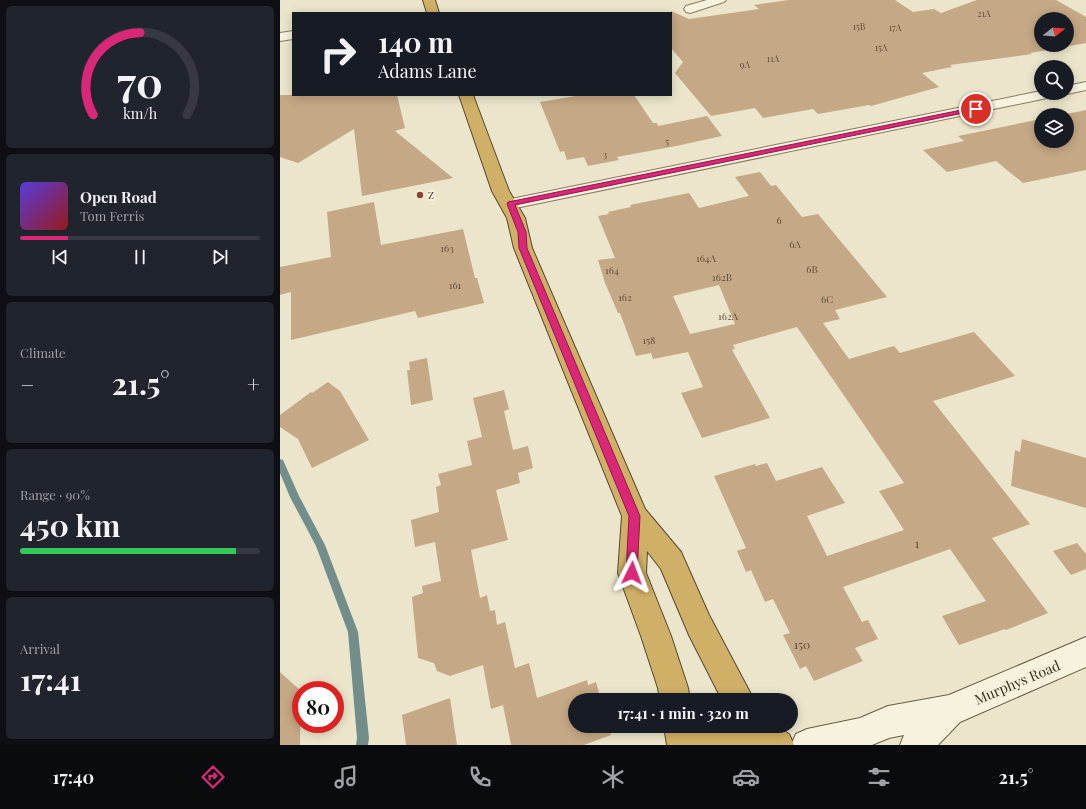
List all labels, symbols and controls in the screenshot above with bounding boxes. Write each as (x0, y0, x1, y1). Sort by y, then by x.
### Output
house number: 21A (977, 7, 991, 19)
north arrow (1034, 12, 1074, 52)
map controls (1034, 12, 1074, 148)
house number: 15B (853, 20, 866, 32)
house number: 17A (889, 21, 902, 33)
text: 140 m (378, 23, 453, 60)
icon: right (312, 28, 364, 80)
house number: 15A (875, 41, 888, 53)
house number: 11A (767, 52, 779, 64)
text: 70 (117, 53, 163, 108)
house number: 9A (740, 58, 750, 70)
text: Adams Lane (378, 59, 477, 83)
button: search (1034, 60, 1074, 100)
pin (959, 92, 993, 126)
icon: arrive (965, 98, 987, 120)
text: km/h (123, 103, 158, 122)
button: layers (1034, 108, 1074, 148)
house number: 5 (665, 135, 669, 147)
house number: 3 (603, 148, 607, 160)
text: Open Road (80, 187, 157, 207)
place label: Z (428, 188, 434, 202)
marker: Z (415, 190, 425, 200)
text: Tom Ferris (80, 207, 144, 224)
house number: 6 (776, 213, 782, 227)
house number: 6A (789, 237, 801, 251)
house number: 163 (440, 241, 454, 255)
icon: previous (49, 246, 71, 268)
icon: pause (129, 246, 151, 268)
icon: next (209, 246, 231, 268)
house number: 164A (696, 251, 717, 265)
house number: 6B (806, 262, 818, 276)
house number: 164 (605, 263, 619, 277)
house number: 162B (712, 270, 732, 284)
house number: 161 (449, 278, 462, 292)
house number: 162 (618, 290, 632, 304)
house number: 6C (821, 292, 833, 306)
house number: 162A (718, 309, 739, 323)
house number: 158 (643, 333, 655, 347)
text: Climate (20, 344, 66, 361)
text: 21.5° (112, 363, 170, 403)
text: − (20, 369, 34, 399)
text: + (247, 369, 260, 399)
text: Range · 90% (20, 486, 90, 503)
text: 450 km (20, 505, 120, 545)
house number: 1 (915, 535, 920, 551)
position arrow (611, 552, 653, 594)
house number: 150 (794, 636, 810, 652)
text: Arrival (20, 640, 60, 657)
street label: Murphys Road (971, 655, 1063, 709)
text: 17:41 (20, 659, 81, 699)
speed limit sign: 80 (292, 681, 344, 733)
text: 17:41 · 1 min · 320 m (617, 703, 749, 723)
icon: directions (199, 763, 227, 791)
icon: music (332, 763, 360, 791)
icon: phone (466, 763, 494, 791)
icon: climate (599, 763, 627, 791)
icon: car (732, 763, 760, 791)
icon: filters (865, 763, 893, 791)
text: 17:40 (53, 765, 94, 789)
text: 21.5° (999, 765, 1033, 789)

